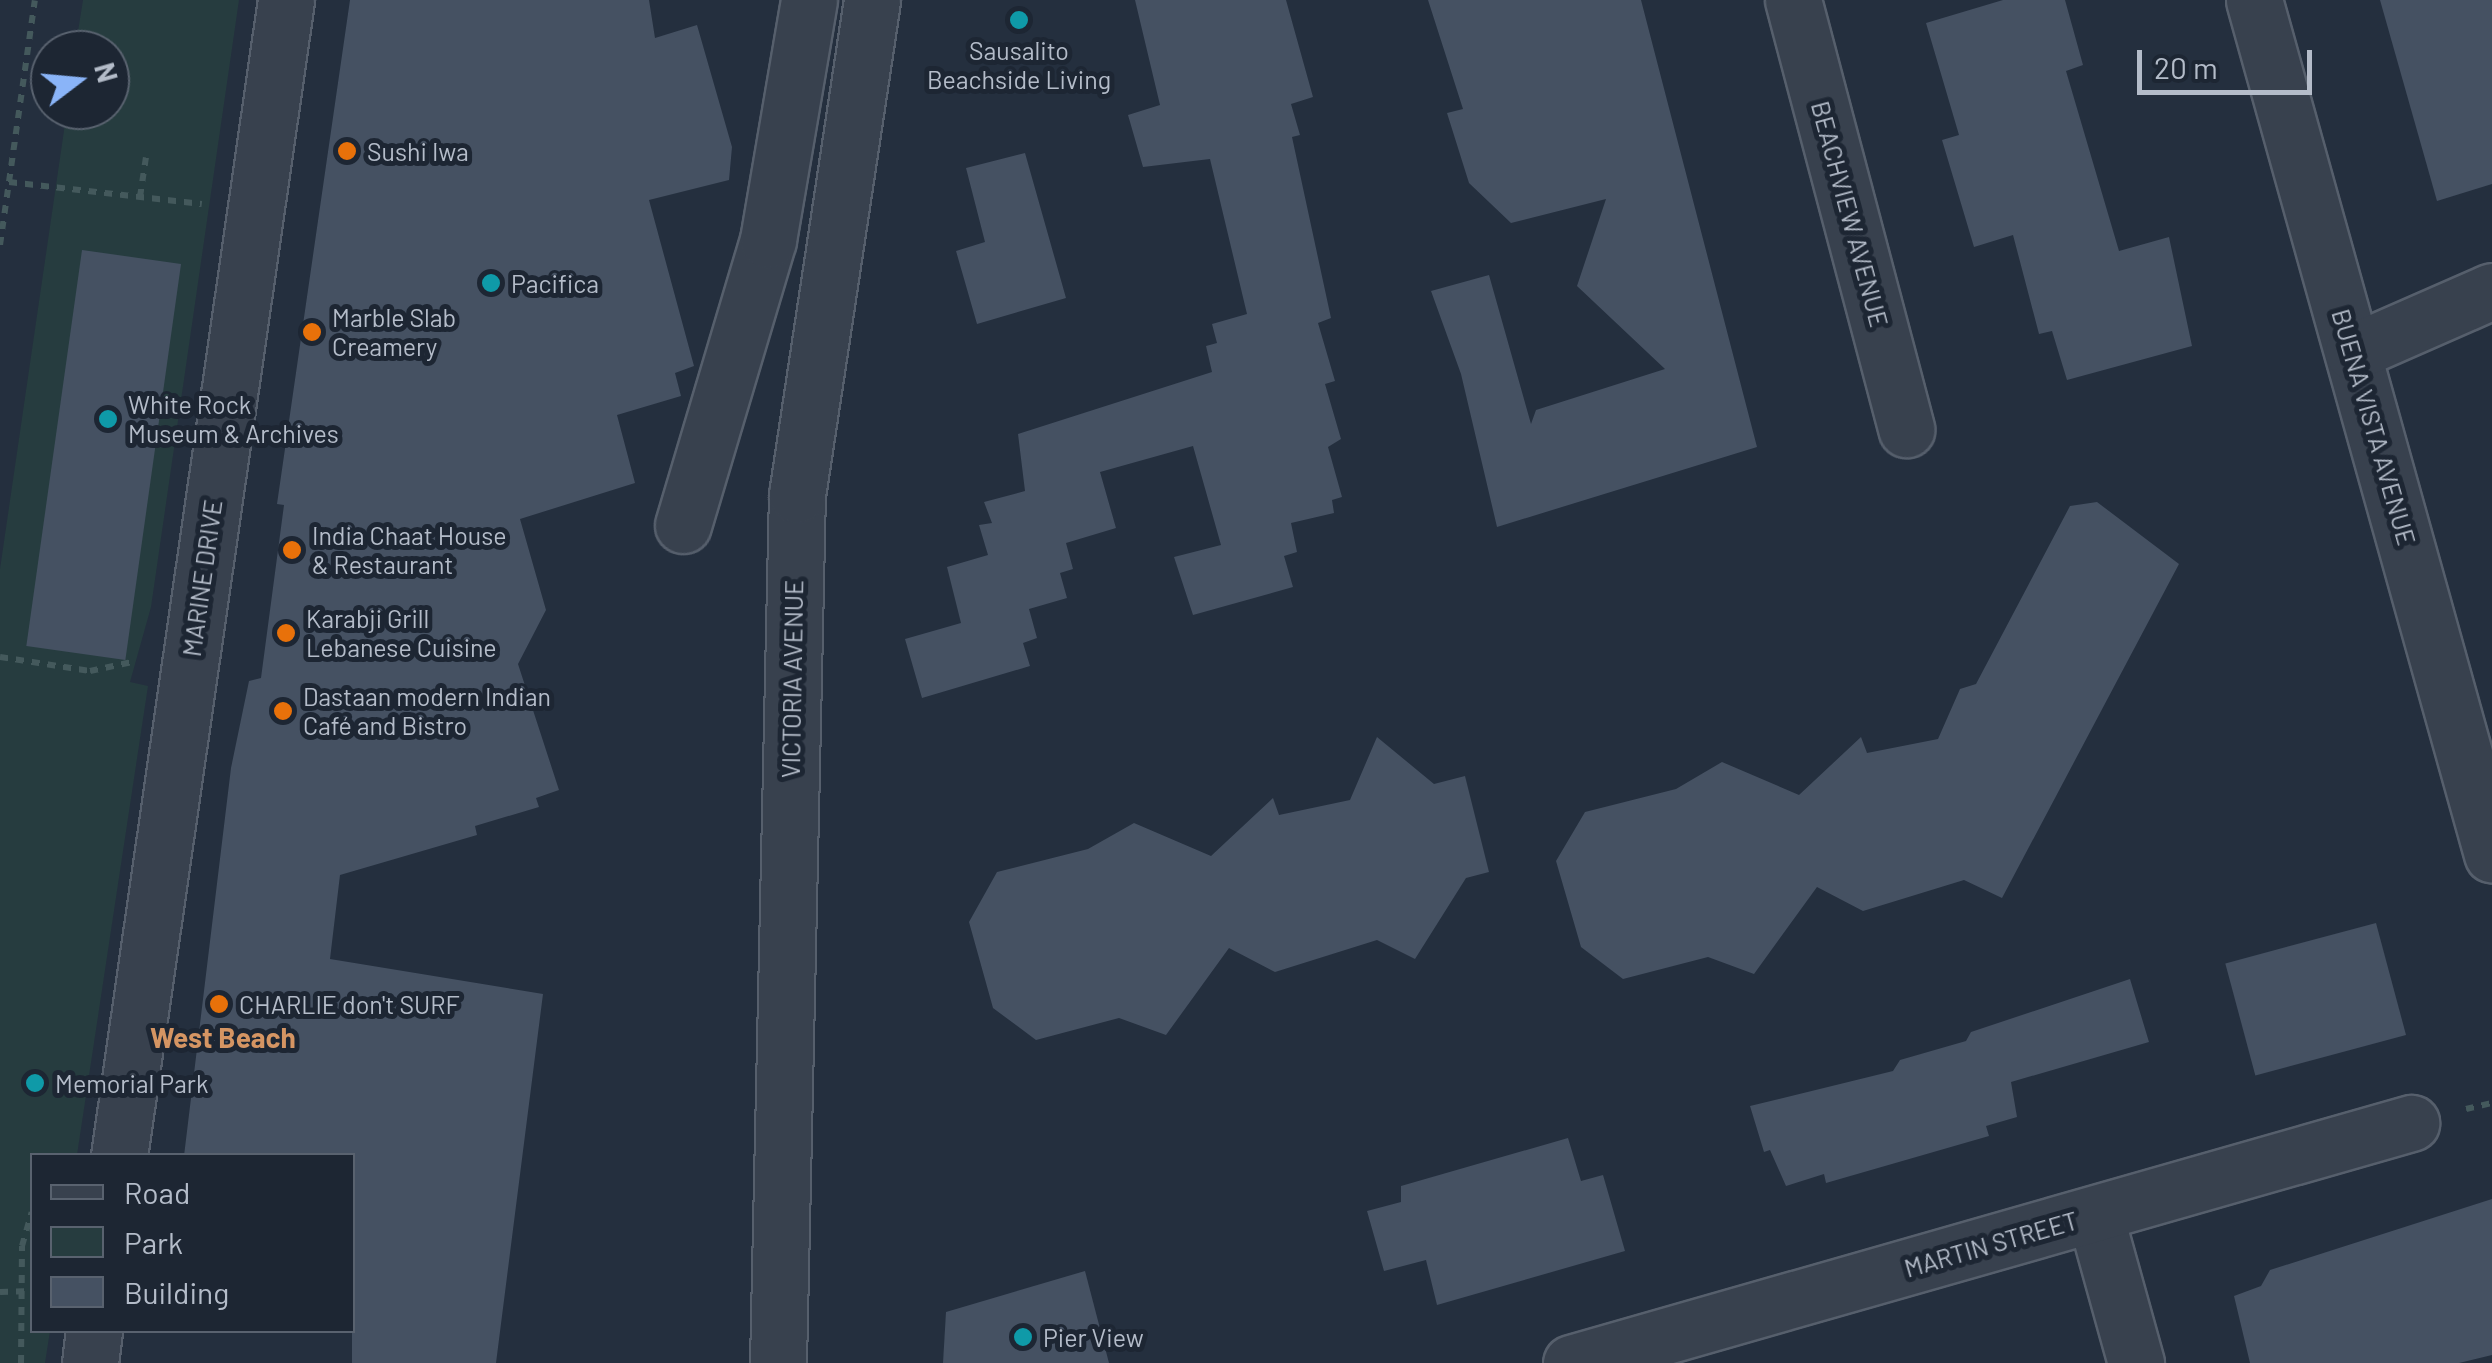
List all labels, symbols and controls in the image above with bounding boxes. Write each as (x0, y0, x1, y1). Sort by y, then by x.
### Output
marker: Sausalito Beachside Living (1008, 9, 1030, 31)
north arrow (30, 30, 130, 130)
scale bar (2142, 30, 2317, 92)
place label: Sausalito Beachside Living (927, 36, 1111, 95)
text: 20 m (2154, 49, 2218, 85)
text: N (88, 59, 126, 86)
street label: BEACHVIEW AVENUE (1805, 98, 1895, 330)
place label: Sushi Iwa (367, 136, 469, 166)
marker: Sushi Iwa (336, 140, 358, 162)
place label: Pacifica (511, 268, 599, 298)
marker: Pacifica (480, 272, 502, 294)
place label: Marble Slab Creamery (332, 303, 456, 362)
street label: BUENA VISTA AVENUE (2326, 306, 2422, 548)
marker: Marble Slab Creamery (301, 321, 323, 343)
place label: White Rock Museum & Archives (128, 390, 339, 449)
marker: White Rock Museum & Archives (97, 408, 119, 430)
street label: MARINE DRIVE (176, 498, 228, 658)
place label: India Chaat House & Restaurant (312, 521, 506, 580)
marker: India Chaat House & Restaurant (281, 539, 303, 561)
street label: VICTORIA AVENUE (775, 580, 809, 778)
place label: Karabji Grill Lebanese Cuisine (306, 604, 497, 663)
marker: Karabji Grill Lebanese Cuisine (275, 622, 297, 644)
place label: Dastaan modern Indian Café and Bistro (303, 682, 551, 741)
marker: Dastaan modern Indian Café and Bistro (272, 700, 294, 722)
place label: CHARLIE don't SURF (239, 989, 460, 1019)
marker: CHARLIE don't SURF (208, 993, 230, 1015)
district label: West Beach (150, 1020, 296, 1054)
place label: Memorial Park (55, 1068, 208, 1098)
marker: Memorial Park (24, 1072, 46, 1094)
legend (30, 1153, 355, 1333)
text: Road (124, 1174, 190, 1210)
street label: MARTIN STREET (1901, 1205, 2081, 1283)
text: Park (124, 1224, 183, 1260)
text: Building (124, 1274, 229, 1310)
place label: Pier View (1043, 1322, 1144, 1352)
marker: Pier View (1012, 1326, 1034, 1348)

